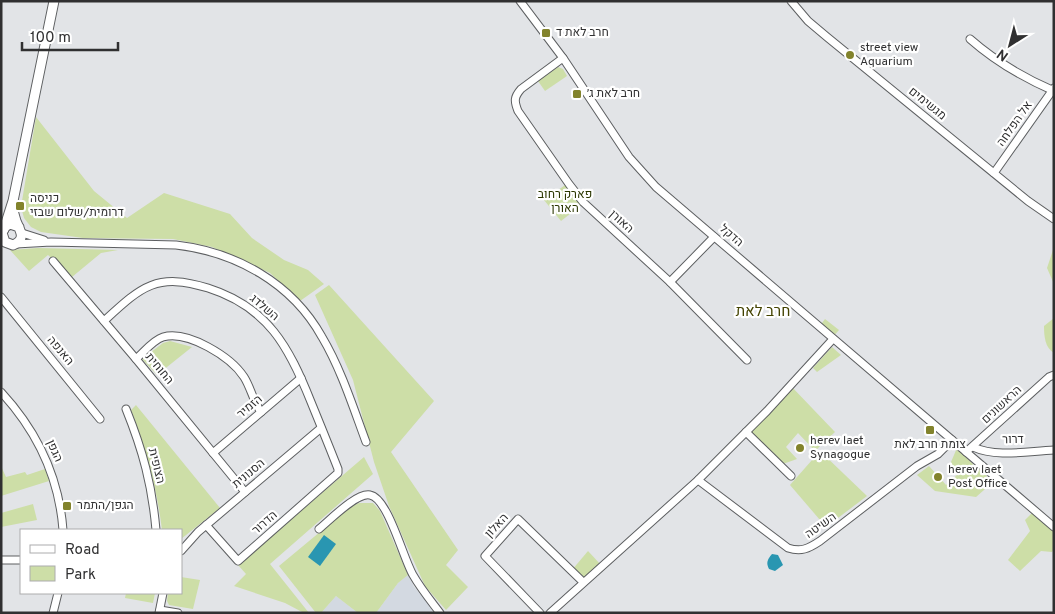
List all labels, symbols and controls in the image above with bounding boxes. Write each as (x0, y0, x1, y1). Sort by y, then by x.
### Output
scale bar (22, 20, 119, 52)
north arrow (985, 20, 1035, 70)
place label: חרב לאת ד (556, 25, 609, 41)
marker: חרב לאת ד (540, 27, 552, 39)
text: 100 m (30, 29, 71, 48)
place label: street view Aquarium (860, 40, 919, 70)
text: N (994, 44, 1012, 64)
marker: street view Aquarium (844, 49, 856, 61)
street label: מגשימים (905, 84, 949, 124)
place label: חרב לאת ג׳ (587, 86, 640, 102)
marker: חרב לאת ג׳ (571, 88, 583, 100)
street label: אל הפלחה (994, 98, 1037, 150)
park label: פארק רחוב האורן (538, 187, 592, 217)
place label: כניסה דרומית/שלום שבזי (30, 191, 124, 221)
marker: כניסה דרומית/שלום שבזי (14, 200, 26, 212)
street label: האורן (605, 207, 637, 237)
street label: הדקל (716, 221, 746, 251)
street label: השלדג (246, 291, 282, 325)
district label: חרב לאת (736, 303, 790, 322)
street label: האנפה (43, 333, 77, 369)
street label: החוחית (141, 350, 177, 388)
street label: הראשונים (979, 382, 1025, 428)
street label: הזמיר (234, 392, 266, 422)
marker: צומת חרב לאת (924, 424, 936, 436)
street label: דרור (1002, 432, 1024, 448)
place label: herev laet Synagogue (810, 433, 870, 463)
street label: הגפן (42, 437, 66, 465)
place label: צומת חרב לאת (894, 437, 966, 453)
marker: herev laet Synagogue (794, 442, 806, 454)
street label: הצופית (144, 447, 168, 485)
street label: הסנונית (229, 456, 269, 492)
place label: herev laet Post Office (948, 462, 1008, 492)
marker: herev laet Post Office (932, 471, 944, 483)
place label: הגפן/התמר (77, 498, 134, 514)
marker: הגפן/התמר (61, 500, 73, 512)
street label: הדרור (249, 508, 281, 538)
street label: האלון (482, 510, 512, 542)
street label: השיטה (802, 510, 840, 542)
legend (20, 529, 182, 594)
text: Road (65, 541, 100, 560)
text: Park (65, 566, 96, 585)

